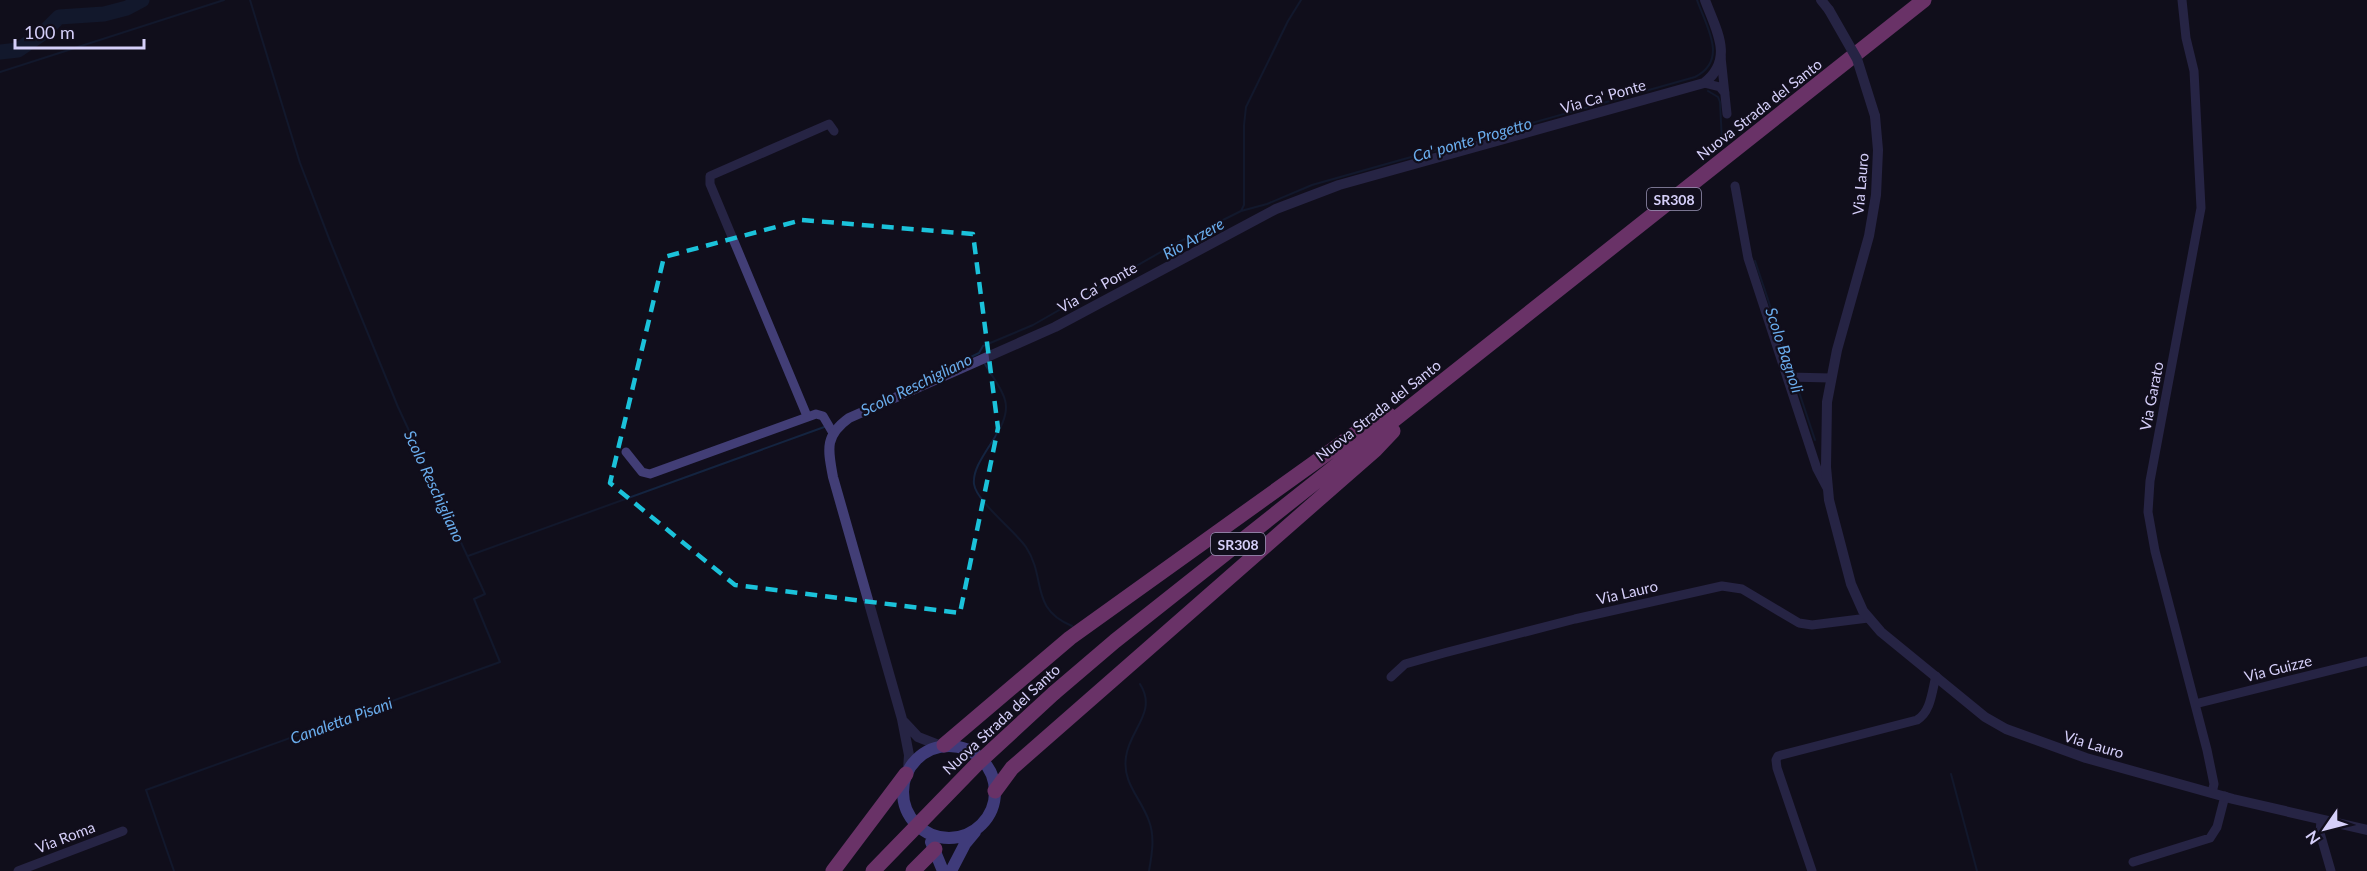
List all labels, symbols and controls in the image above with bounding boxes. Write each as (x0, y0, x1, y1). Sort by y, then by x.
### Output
scale bar (15, 12, 144, 50)
text: 100 m (24, 21, 75, 43)
street label: Nuova Strada del Santo (1693, 55, 1825, 163)
street label: Via Ca' Ponte (1558, 75, 1648, 117)
water label: Ca' ponte Progetto (1410, 113, 1534, 165)
street label: Via Lauro (1848, 152, 1872, 216)
road number: SR308 (1647, 188, 1701, 210)
water label: Rio Arzere (1159, 213, 1227, 263)
street label: Via Ca' Ponte (1054, 258, 1140, 316)
water label: Scolo Bagnoli (1762, 305, 1808, 395)
water label: Scolo Reschigliano (857, 349, 975, 419)
street label: Nuova Strada del Santo (1312, 356, 1444, 464)
street label: Via Garato (2135, 360, 2167, 432)
water label: Scolo Reschigliano (401, 427, 469, 545)
road number: SR308 (1211, 533, 1265, 555)
street label: Via Lauro (1595, 576, 1659, 608)
street label: Via Guizze (2242, 651, 2314, 685)
street label: Nuova Strada del Santo (939, 660, 1063, 778)
water label: Canaletta Pisani (287, 693, 395, 747)
street label: Via Lauro (2062, 726, 2126, 762)
north arrow (2295, 799, 2355, 859)
street label: Via Roma (33, 817, 97, 857)
text: N (2301, 827, 2324, 848)

